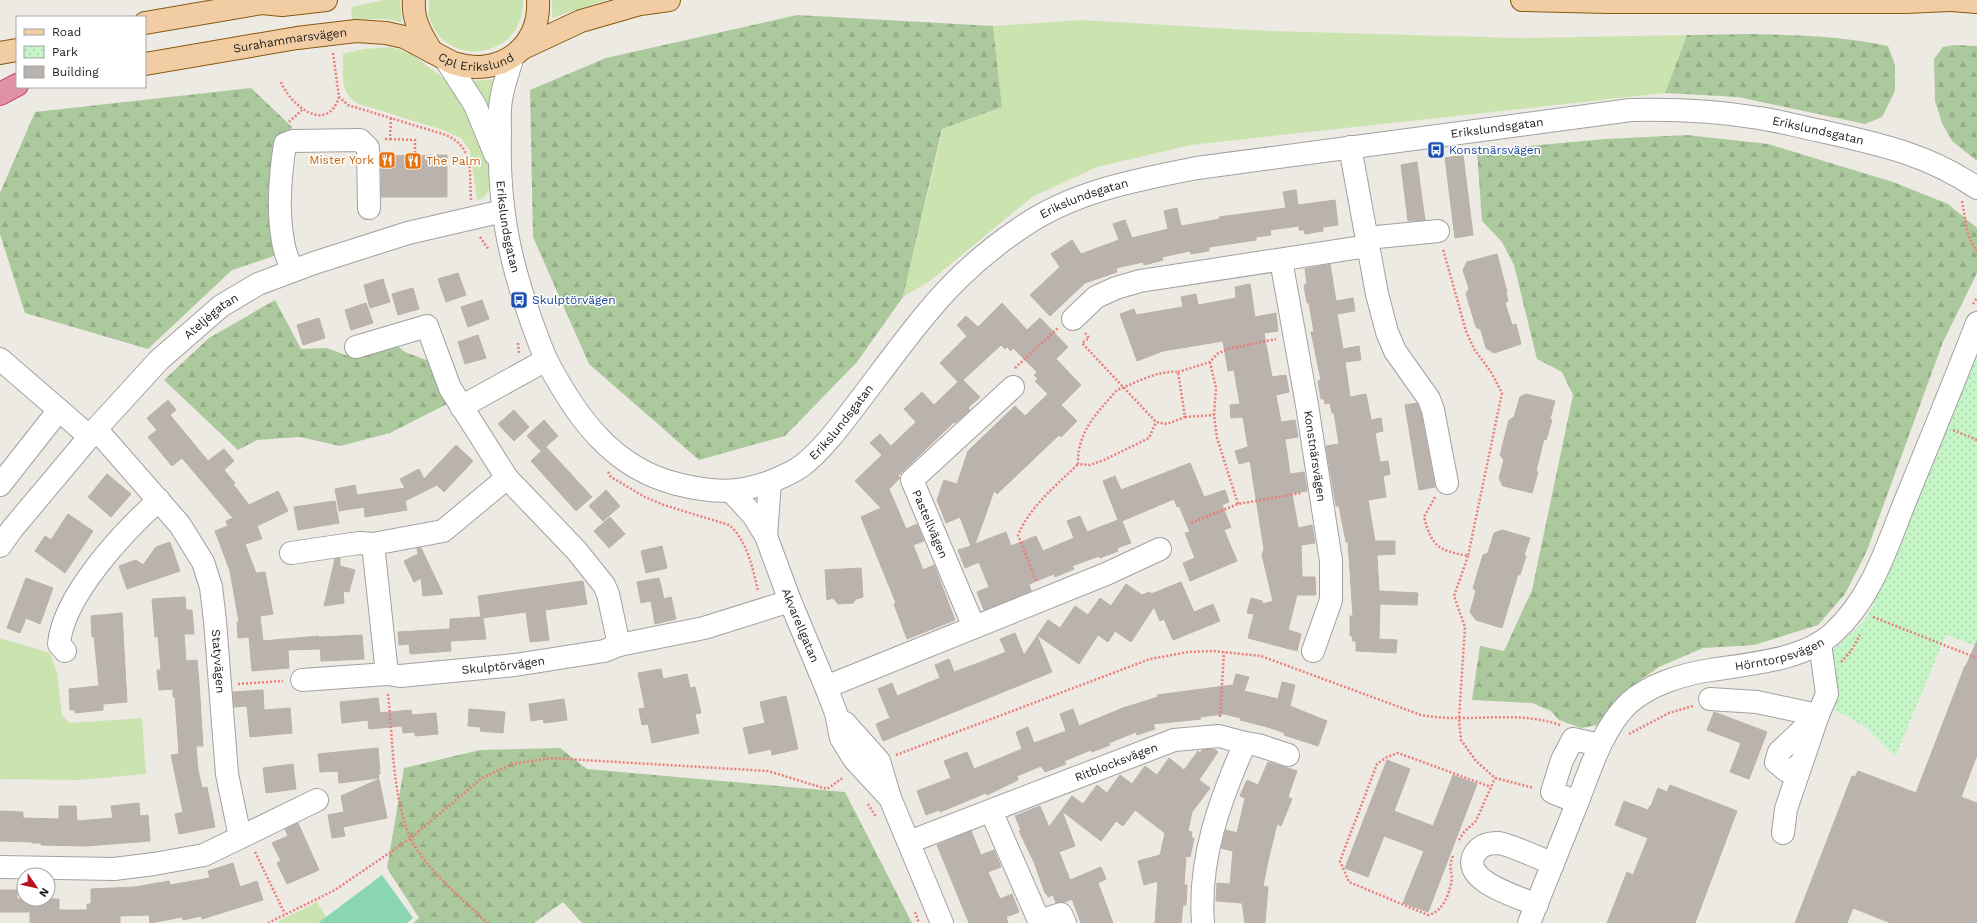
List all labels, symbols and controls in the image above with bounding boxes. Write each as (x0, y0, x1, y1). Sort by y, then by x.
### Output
legend (16, 16, 146, 88)
text: Road (52, 25, 81, 39)
street label: Surahammarsvägen (232, 25, 348, 56)
text: Park (52, 45, 78, 59)
street label: Cpl Erikslund (437, 46, 515, 60)
text: Cpl Erikslund (436, 50, 516, 74)
text: Building (52, 65, 99, 79)
street label: Erikslundsgatan (1771, 113, 1865, 148)
street label: Erikslundsgatan (1450, 115, 1544, 141)
bus stop icon: Konstnärsvägen (1426, 140, 1446, 160)
place label: Konstnärsvägen (1449, 143, 1541, 157)
restaurant icon: Mister York (377, 150, 397, 170)
restaurant icon: The Palm (403, 151, 423, 171)
place label: Mister York (309, 153, 374, 167)
place label: The Palm (426, 154, 481, 168)
street label: Erikslundsgatan (1037, 176, 1130, 221)
street label: Erikslundsgatan (494, 180, 523, 274)
street label: Ateljégatan (181, 290, 241, 342)
bus stop icon: Skulptörvägen (509, 290, 529, 310)
place label: Skulptörvägen (532, 293, 616, 307)
street label: Erikslundsgatan (806, 382, 876, 463)
street label: Konstnärsvägen (1301, 410, 1329, 503)
street label: Pastellvägen (909, 488, 951, 560)
street label: Akvarellgatan (779, 586, 822, 664)
street label: Statyvägen (209, 629, 228, 694)
street label: Hörntorpsvägen (1734, 635, 1827, 673)
street label: Skulptörvägen (461, 653, 546, 677)
street label: Ritblocksvägen (1073, 740, 1160, 785)
north arrow (16, 867, 56, 907)
text: N (36, 885, 52, 899)

